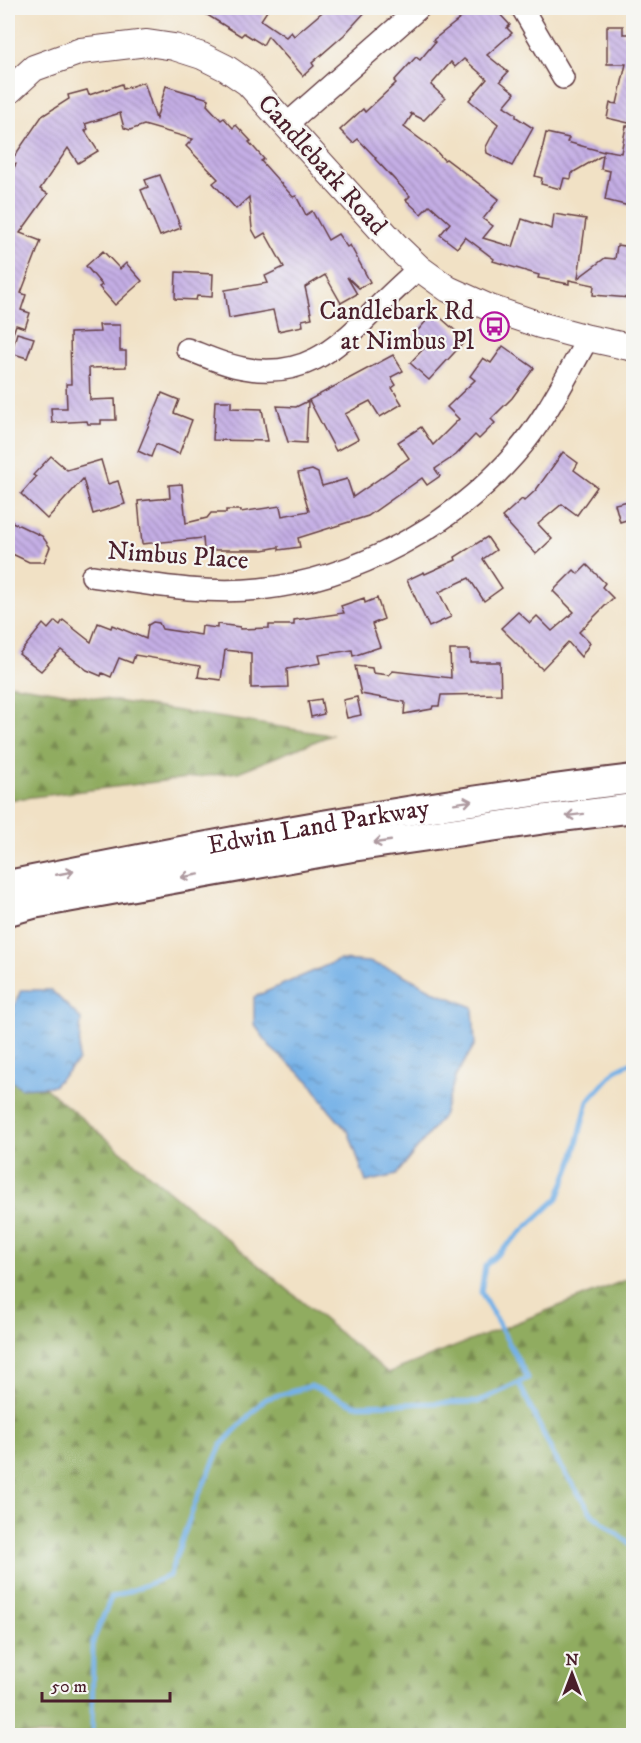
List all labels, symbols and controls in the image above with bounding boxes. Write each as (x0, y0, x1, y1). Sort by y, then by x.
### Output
street label: Candlebark Road (250, 88, 394, 242)
place label: Candlebark Rd at Nimbus Pl (319, 295, 474, 358)
bus stop icon: Candlebark Rd at Nimbus Pl (479, 310, 511, 342)
street label: Nimbus Place (106, 535, 250, 577)
street label: Edwin Land Parkway (205, 791, 432, 862)
one-way arrow (453, 797, 473, 808)
one-way arrow (566, 810, 586, 821)
one-way arrow (373, 837, 393, 848)
one-way arrow (55, 867, 74, 878)
one-way arrow (181, 871, 201, 882)
north arrow (542, 1644, 602, 1704)
text: N (565, 1650, 579, 1670)
scale bar (42, 1665, 170, 1703)
text: 50 m (51, 1676, 87, 1698)

